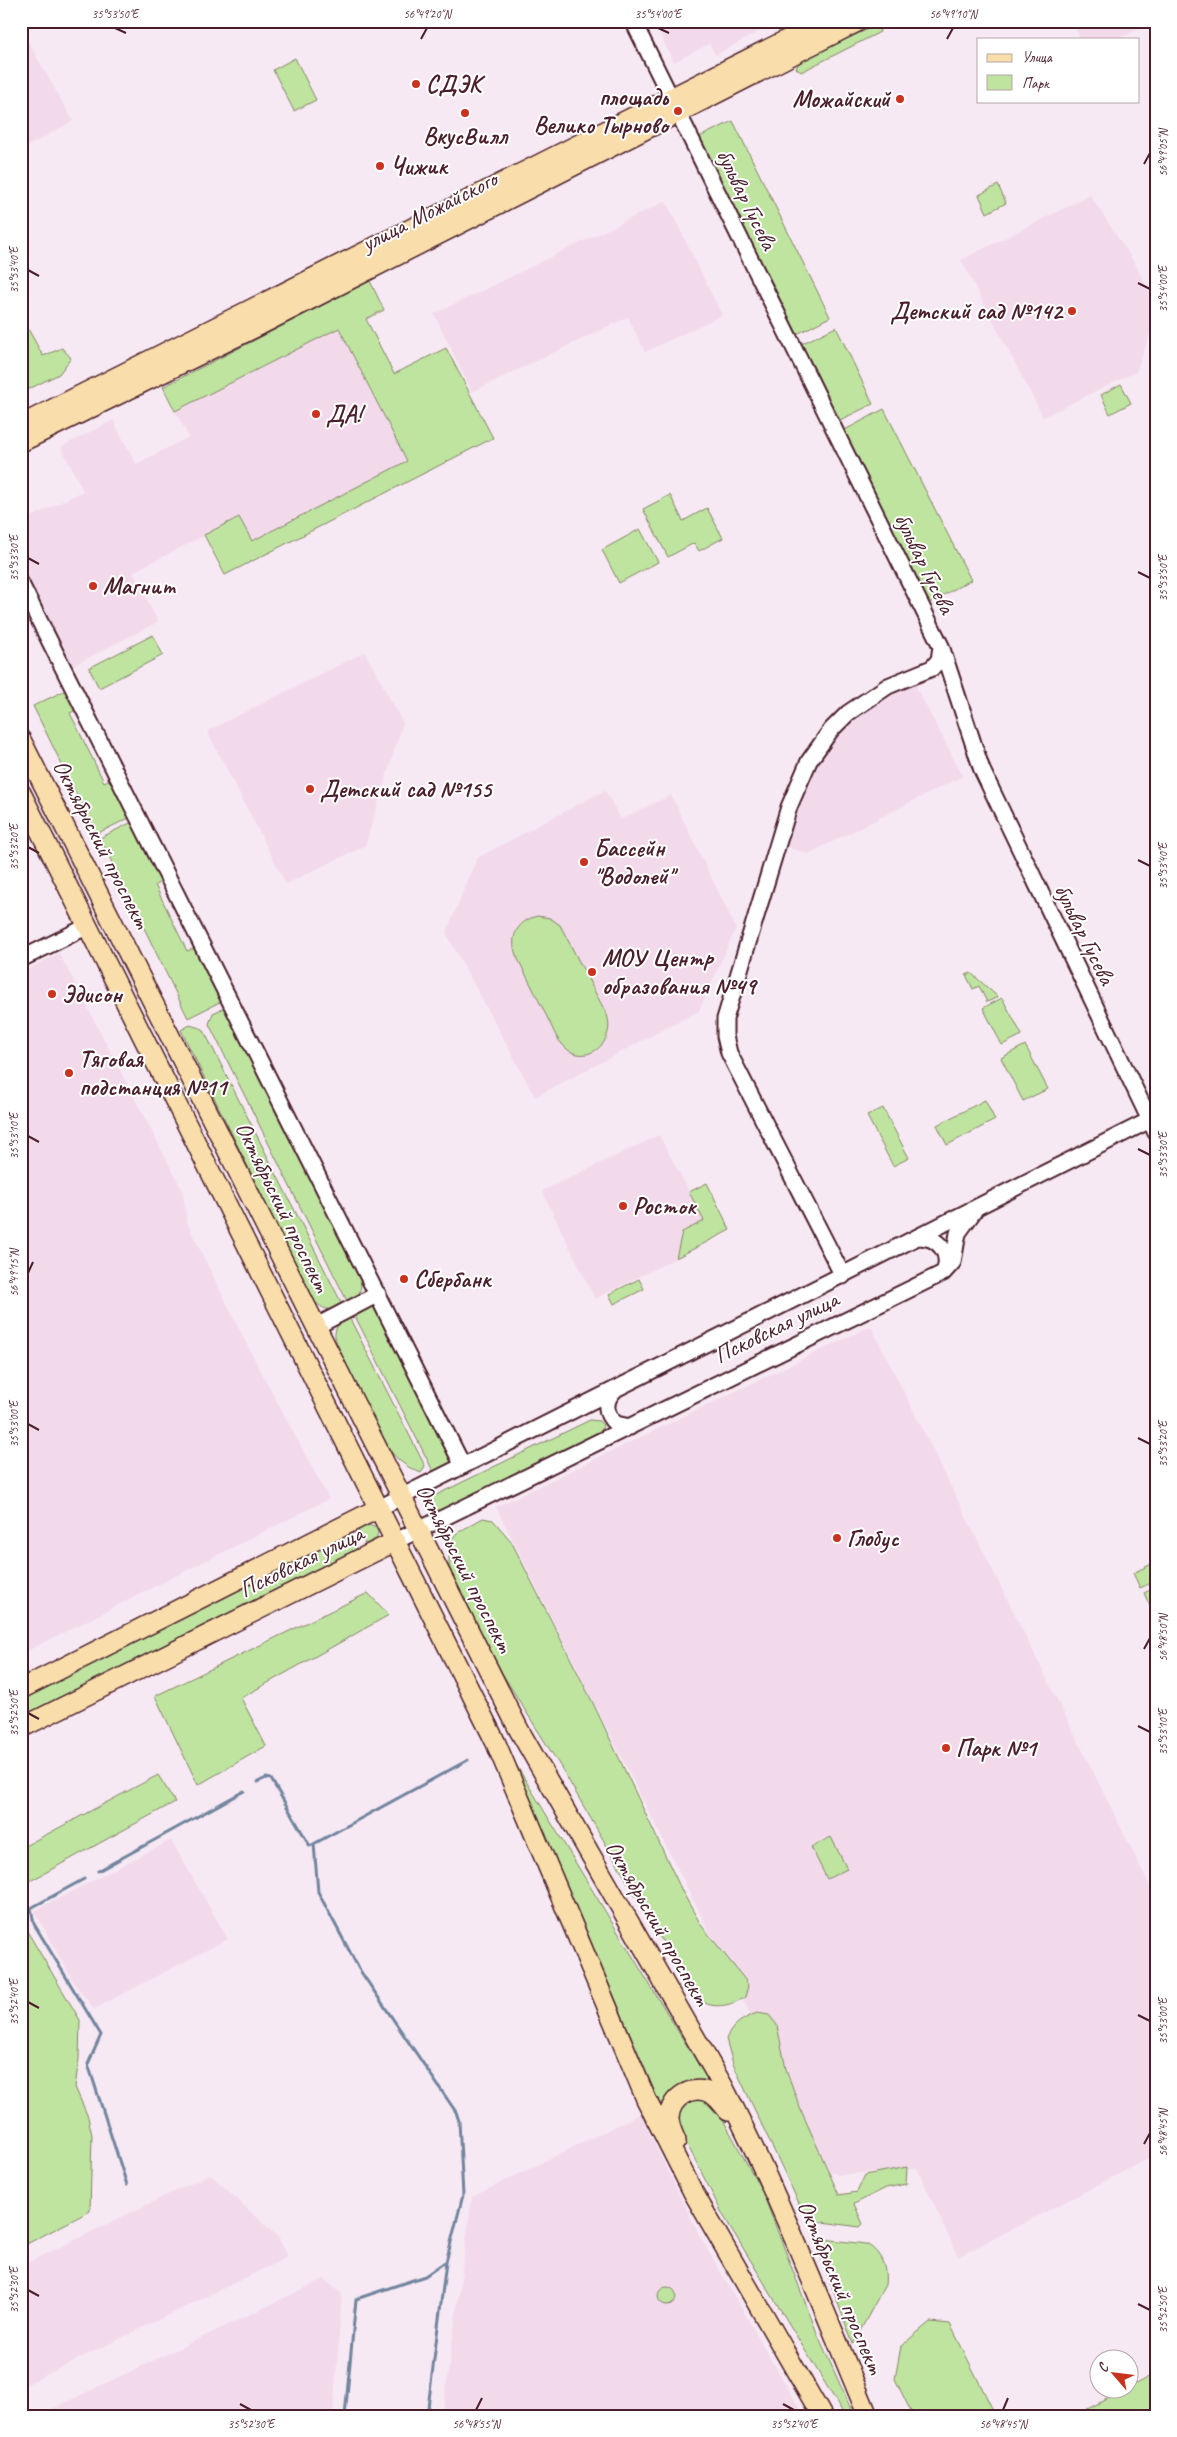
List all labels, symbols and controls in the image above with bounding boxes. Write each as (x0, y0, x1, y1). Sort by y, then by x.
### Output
text: 35°53'50"E (92, 6, 140, 22)
text: 56°49'20"N (403, 6, 452, 22)
text: 35°54'00"E (635, 6, 683, 22)
text: 56°49'10"N (929, 6, 978, 22)
legend (977, 38, 1140, 102)
text: Улица (1022, 48, 1053, 67)
place label: СДЭК (426, 69, 486, 99)
text: Парк (1022, 74, 1050, 93)
marker: СДЭК (410, 78, 422, 90)
place label: площадь Велико Тырново (534, 82, 671, 140)
place label: Можайский (793, 84, 892, 114)
marker: Можайский (894, 93, 906, 105)
marker: площадь Велико Тырново (672, 105, 684, 117)
marker: ВкусВилл (459, 107, 471, 119)
place label: ВкусВилл (423, 121, 509, 151)
text: 56°49'05"N (1155, 128, 1171, 177)
street label: бульвар Гусева (710, 144, 785, 256)
place label: Чижик (390, 151, 449, 181)
marker: Чижик (374, 160, 386, 172)
street label: улица Можайского (354, 163, 504, 259)
text: 35°53'40"E (6, 245, 22, 293)
text: 35°54'00"E (1155, 264, 1171, 312)
place label: Детский сад №142 (890, 296, 1064, 326)
marker: Детский сад №142 (1066, 305, 1078, 317)
place label: ДА! (326, 399, 366, 429)
marker: ДА! (310, 408, 322, 420)
street label: бульвар Гусева (888, 508, 963, 620)
text: 35°53'30"E (6, 533, 22, 581)
text: 35°53'50"E (1155, 553, 1171, 601)
place label: Магнит (103, 571, 176, 601)
marker: Магнит (87, 580, 99, 592)
street label: Октябрьский проспект (46, 754, 158, 934)
place label: Детский сад №155 (320, 774, 494, 804)
marker: Детский сад №155 (304, 783, 316, 795)
text: 35°53'20"E (6, 822, 22, 870)
place label: Бассейн "Водолей" (594, 833, 679, 891)
text: 35°53'40"E (1155, 841, 1171, 889)
marker: Бассейн "Водолей" (578, 856, 590, 868)
street label: бульвар Гусева (1048, 879, 1123, 991)
place label: МОУ Центр образования №49 (602, 943, 758, 1001)
marker: МОУ Центр образования №49 (586, 966, 598, 978)
place label: Эдисон (62, 979, 124, 1009)
marker: Эдисон (46, 988, 58, 1000)
place label: Тяговая подстанция №11 (79, 1044, 230, 1102)
marker: Тяговая подстанция №11 (63, 1067, 75, 1079)
text: 35°53'10"E (6, 1111, 22, 1159)
street label: Октябрьский проспект (229, 1117, 338, 1298)
text: 35°53'30"E (1155, 1130, 1171, 1178)
place label: Росток (633, 1191, 698, 1221)
marker: Росток (617, 1200, 629, 1212)
text: 56°49'15"N (6, 1248, 22, 1297)
place label: Сбербанк (414, 1264, 493, 1294)
marker: Сбербанк (398, 1273, 410, 1285)
street label: Псковская улица (709, 1283, 845, 1370)
text: 35°53'00"E (6, 1399, 22, 1447)
text: 35°53'20"E (1155, 1419, 1171, 1467)
street label: Октябрьский проспект (409, 1478, 521, 1658)
street label: Псковская улица (234, 1517, 370, 1604)
place label: Глобус (847, 1523, 900, 1553)
marker: Глобус (831, 1532, 843, 1544)
text: 56°48'50"N (1155, 1613, 1171, 1662)
text: 35°52'50"E (6, 1688, 22, 1736)
text: 35°53'10"E (1155, 1707, 1171, 1755)
place label: Парк №1 (956, 1733, 1039, 1763)
marker: Парк №1 (940, 1742, 952, 1754)
street label: Октябрьский проспект (598, 1835, 718, 2012)
text: 35°52'40"E (6, 1977, 22, 2025)
text: 35°53'00"E (1155, 1996, 1171, 2044)
text: 56°48'45"N (1155, 2108, 1171, 2157)
street label: Октябрьский проспект (791, 2195, 891, 2379)
text: 35°52'30"E (6, 2265, 22, 2313)
text: 35°52'50"E (1155, 2285, 1171, 2333)
north arrow (1090, 2350, 1140, 2400)
text: С (1094, 2359, 1113, 2375)
text: 35°52'30"E (228, 2416, 276, 2432)
text: 56°48'55"N (452, 2416, 501, 2432)
text: 35°52'40"E (771, 2416, 819, 2432)
text: 56°48'45"N (979, 2416, 1028, 2432)

